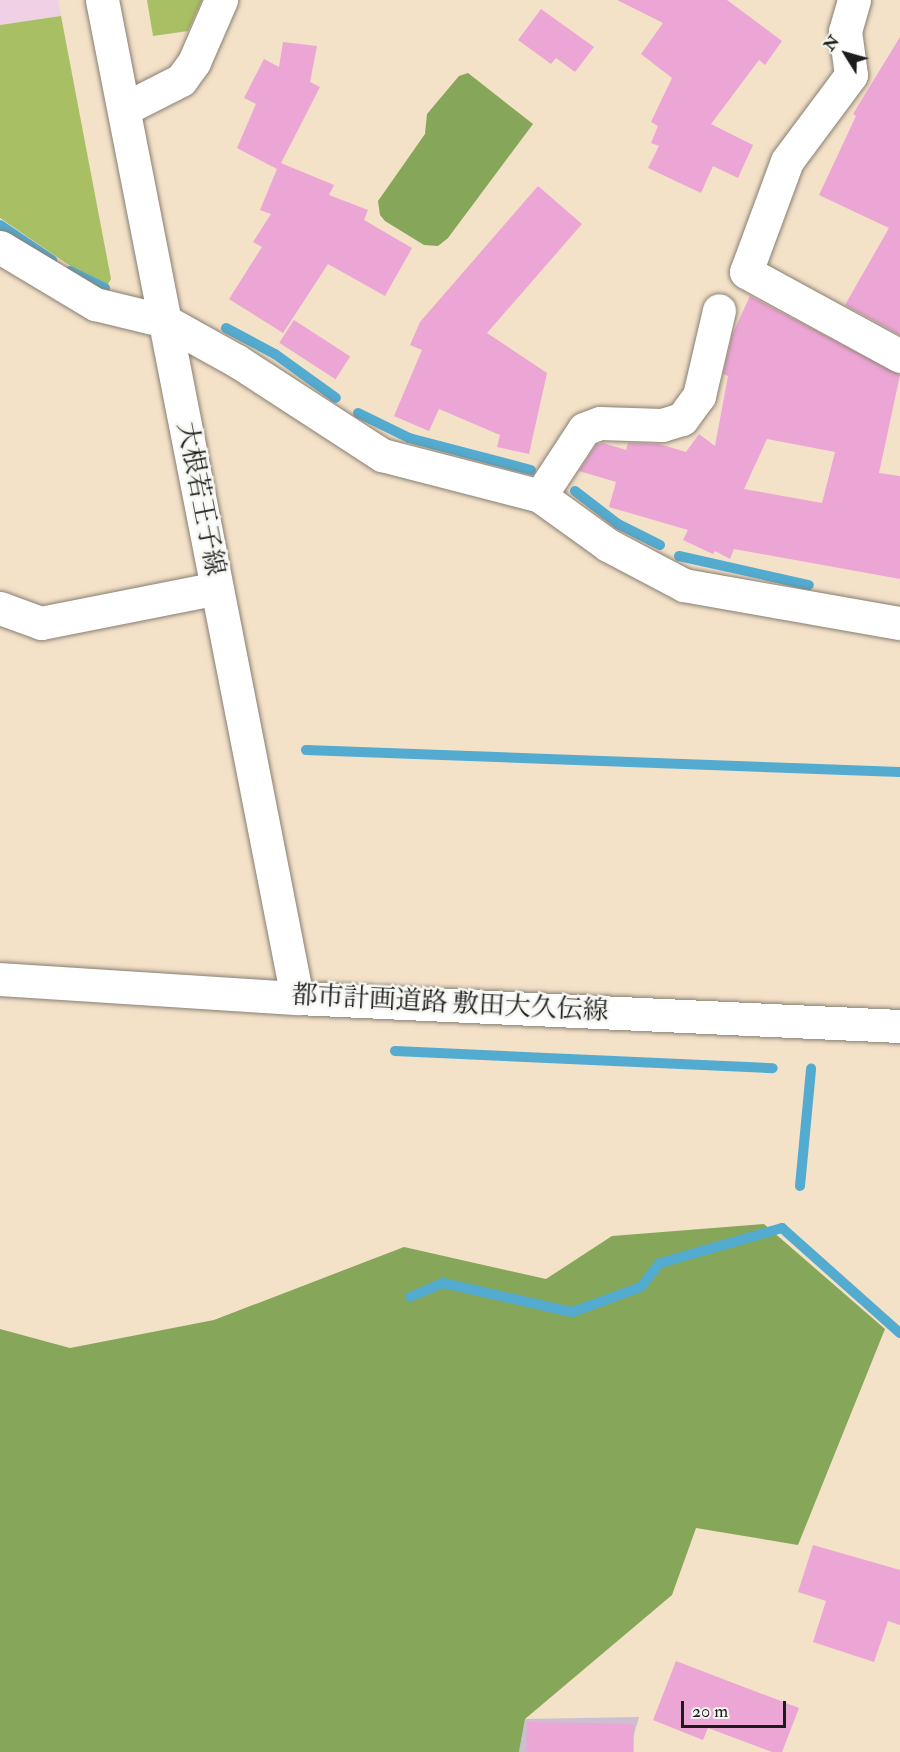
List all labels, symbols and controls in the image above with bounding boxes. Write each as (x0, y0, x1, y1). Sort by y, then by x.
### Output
north arrow (816, 24, 876, 84)
text: N (819, 31, 844, 55)
street label: 大根若王子線 (170, 419, 230, 579)
street label: 都市計画道路 敷田大久伝線 (291, 980, 609, 1028)
scale bar (684, 1689, 789, 1727)
text: 20 m (692, 1700, 728, 1723)

